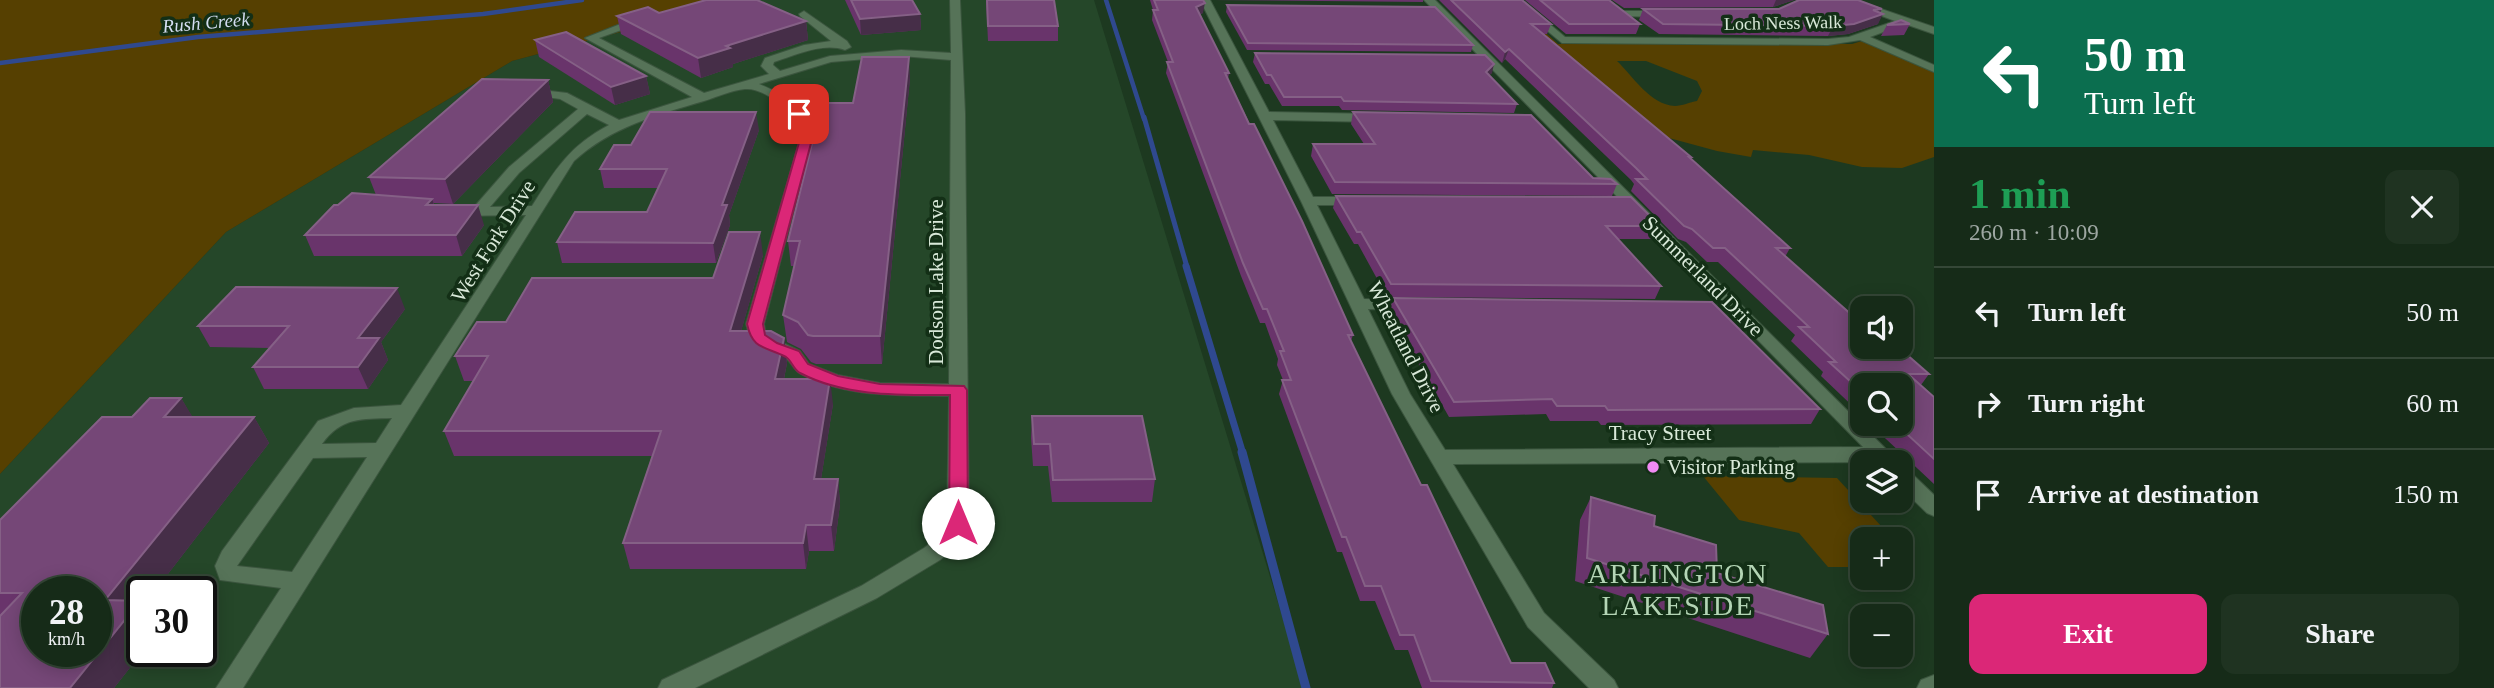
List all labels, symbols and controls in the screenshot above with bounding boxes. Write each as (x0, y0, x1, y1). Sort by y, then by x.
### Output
water label: Rush Creek (161, 8, 251, 37)
street label: Loch Ness Walk (1724, 12, 1842, 34)
text: 50 m (2084, 27, 2186, 82)
icon: left (1969, 28, 2060, 119)
pin (769, 84, 829, 144)
text: Turn left (2084, 85, 2196, 121)
icon: arrive (780, 95, 818, 133)
button: close (2385, 170, 2459, 244)
text: 1 min (1969, 171, 2071, 217)
street label: West Fork Drive (446, 176, 540, 306)
street label: Dodson Lake Drive (924, 199, 948, 365)
street label: Summerland Drive (1638, 211, 1768, 341)
text: 260 m · 10:09 (1969, 220, 2099, 245)
street label: Wheatland Drive (1363, 277, 1449, 417)
icon: left (1969, 294, 2007, 332)
map controls (1850, 296, 1913, 667)
button: sound (1850, 296, 1913, 359)
text: Turn left (2028, 298, 2126, 327)
text: 50 m (2406, 298, 2459, 327)
button: search (1850, 373, 1913, 436)
icon: right (1969, 385, 2007, 423)
text: Turn right (2028, 389, 2145, 418)
text: 60 m (2406, 389, 2459, 418)
street label: Tracy Street (1609, 421, 1711, 445)
button: layers (1850, 450, 1913, 513)
place label: Visitor Parking (1667, 455, 1795, 479)
marker: Visitor Parking (1645, 459, 1661, 475)
icon: arrive (1969, 476, 2007, 514)
text: Arrive at destination (2028, 480, 2259, 509)
text: 150 m (2393, 480, 2459, 509)
position arrow (921, 486, 995, 560)
button: + (1850, 527, 1913, 590)
district label: ARLINGTON LAKESIDE (1588, 558, 1768, 621)
speed limit sign: 30 (126, 576, 217, 667)
text: 28 (49, 593, 84, 632)
button: Exit (1969, 594, 2207, 674)
button: Share (2221, 594, 2459, 674)
button: − (1850, 604, 1913, 667)
text: km/h (48, 629, 85, 649)

